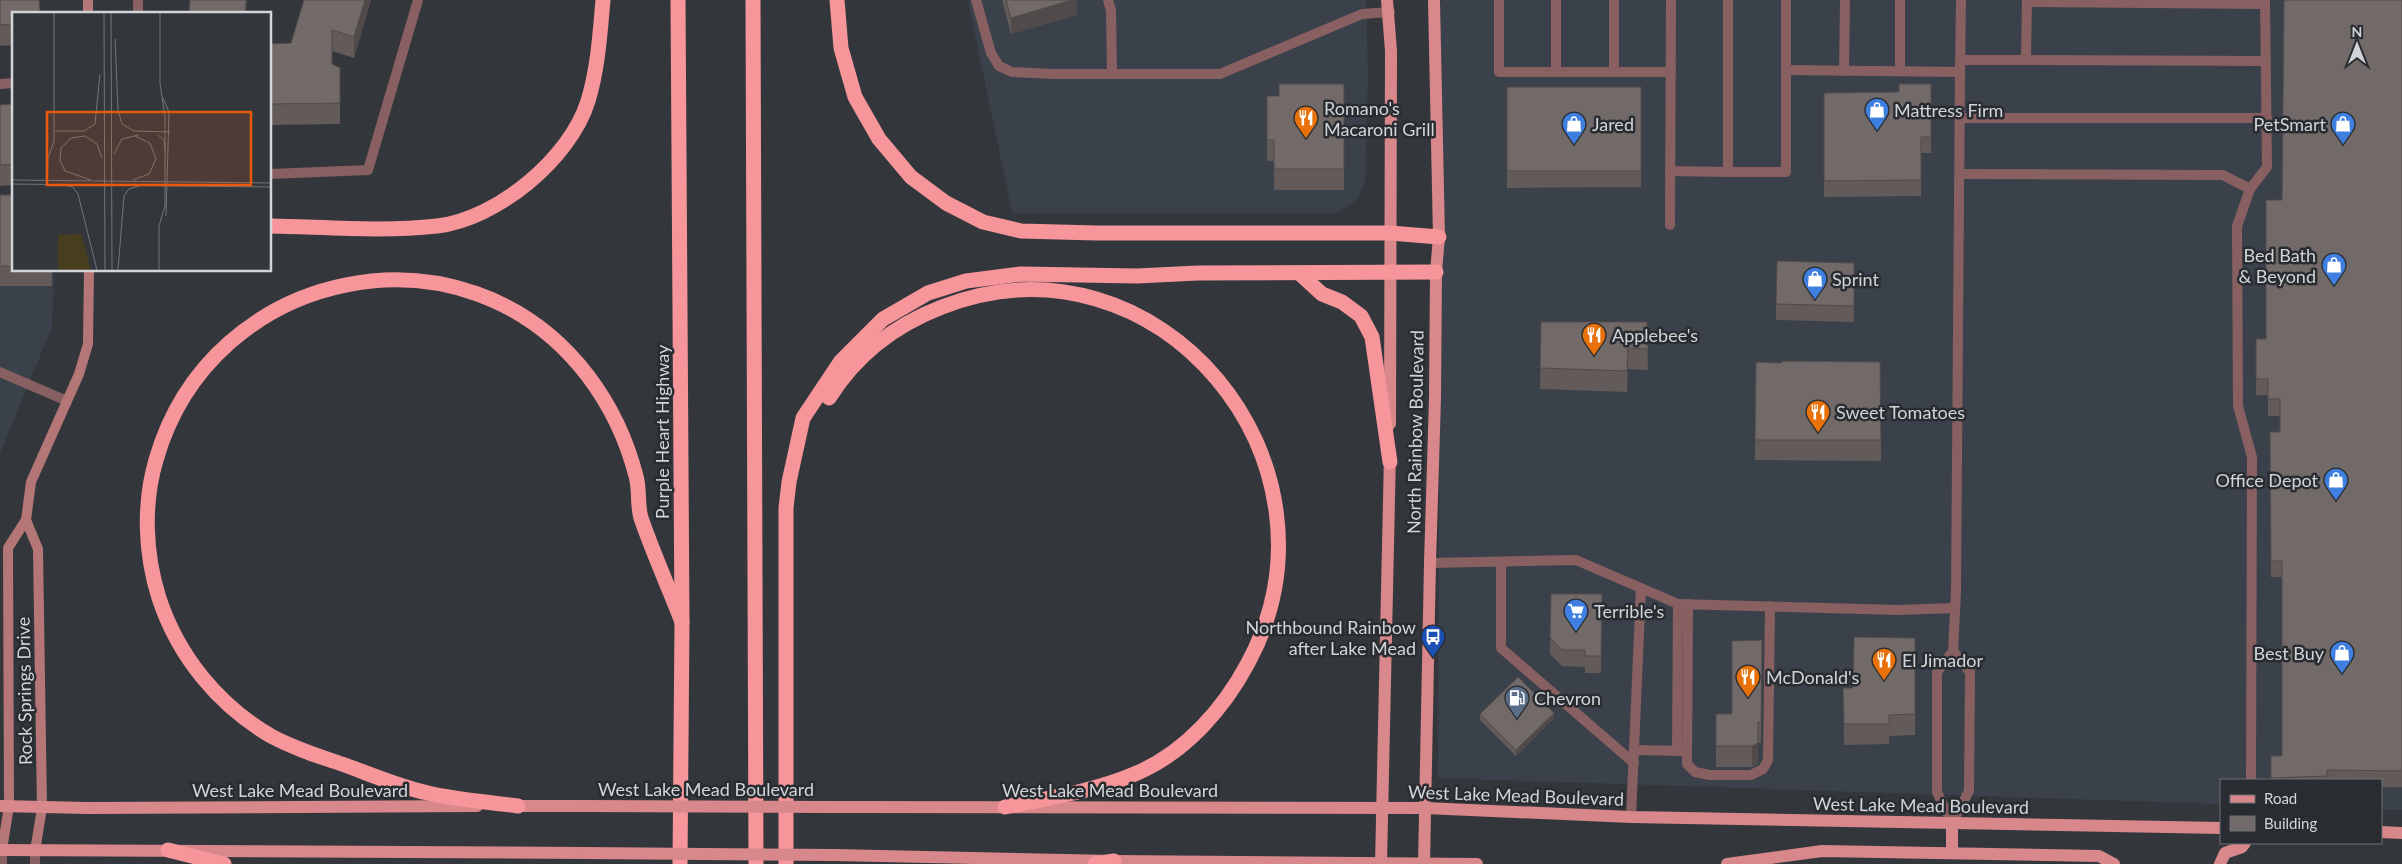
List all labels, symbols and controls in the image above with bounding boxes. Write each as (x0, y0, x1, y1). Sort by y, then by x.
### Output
inset map (12, 12, 271, 271)
north arrow (2332, 20, 2382, 70)
text: N (2352, 23, 2362, 40)
place label: Romano's Macaroni Grill (1324, 97, 1435, 140)
shop icon: Mattress Firm (1864, 97, 1890, 131)
place label: Mattress Firm (1894, 99, 2003, 121)
restaurant icon: Romano's Macaroni Grill (1293, 105, 1319, 139)
shop icon: Jared (1561, 111, 1587, 145)
shop icon: PetSmart (2330, 111, 2356, 145)
place label: Jared (1592, 113, 1634, 135)
place label: PetSmart (2253, 113, 2327, 135)
place label: Bed Bath & Beyond (2238, 244, 2316, 287)
shop icon: Bed Bath & Beyond (2321, 252, 2347, 286)
shop icon: Sprint (1802, 266, 1828, 300)
place label: Sprint (1832, 268, 1879, 290)
restaurant icon: Applebee's (1581, 322, 1607, 356)
place label: Applebee's (1612, 324, 1698, 346)
street label: North Rainbow Boulevard (1402, 330, 1428, 534)
street label: Purple Heart Highway (651, 344, 673, 519)
restaurant icon: Sweet Tomatoes (1805, 399, 1831, 433)
place label: Sweet Tomatoes (1836, 401, 1965, 423)
shop icon: Office Depot (2323, 467, 2349, 501)
place label: Office Depot (2215, 469, 2319, 491)
supermarket icon: Terrible's (1563, 598, 1589, 632)
place label: Terrible's (1594, 600, 1664, 622)
place label: Northbound Rainbow after Lake Mead (1245, 616, 1416, 659)
street label: Rock Springs Drive (12, 617, 36, 765)
bus stop icon: Northbound Rainbow after Lake Mead (1420, 624, 1446, 658)
shop icon: Best Buy (2329, 640, 2355, 674)
place label: Best Buy (2253, 642, 2325, 664)
restaurant icon: El Jimador (1871, 647, 1897, 681)
place label: El Jimador (1902, 649, 1983, 671)
restaurant icon: McDonald's (1735, 664, 1761, 698)
place label: McDonald's (1766, 666, 1860, 688)
fuel station icon: Chevron (1504, 685, 1530, 719)
place label: Chevron (1534, 687, 1601, 709)
street label: West Lake Mead Boulevard (598, 778, 814, 800)
street label: West Lake Mead Boulevard (192, 779, 408, 801)
street label: West Lake Mead Boulevard (1002, 779, 1218, 801)
legend (2220, 779, 2382, 844)
street label: West Lake Mead Boulevard (1408, 780, 1624, 810)
text: Road (2264, 789, 2297, 807)
street label: West Lake Mead Boulevard (1813, 792, 2029, 818)
text: Building (2264, 814, 2317, 832)

